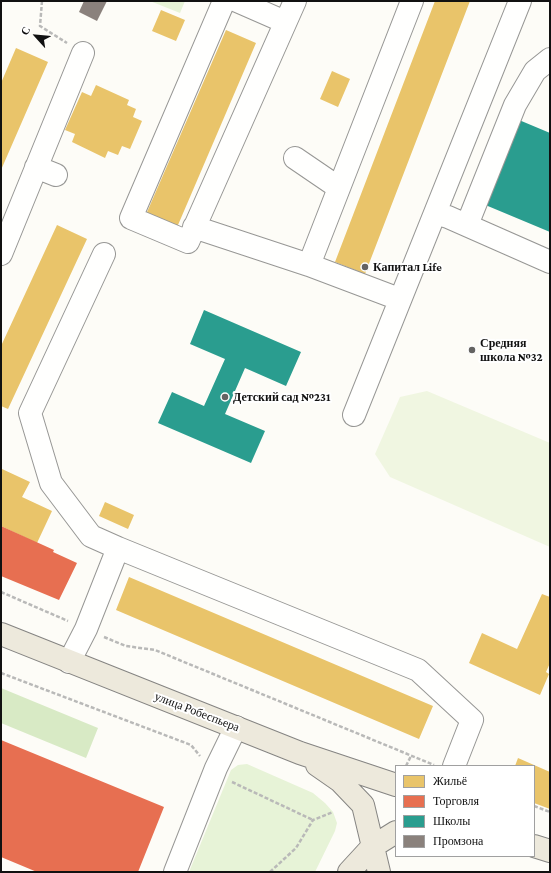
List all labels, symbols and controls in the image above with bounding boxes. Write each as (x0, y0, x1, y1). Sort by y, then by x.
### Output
north arrow (16, 16, 56, 56)
text: С (18, 24, 32, 37)
place label: Капитал Life (373, 260, 442, 274)
marker: Капитал Life (360, 262, 370, 272)
place label: Средняя школа №32 (480, 336, 543, 364)
marker: Средняя школа №32 (467, 345, 477, 355)
place label: Детский сад №231 (233, 390, 330, 404)
marker: Детский сад №231 (220, 392, 230, 402)
street label: улица Робеспьера (153, 689, 241, 735)
legend (395, 765, 535, 857)
text: Жильё (433, 774, 467, 788)
text: Торговля (433, 794, 479, 808)
text: Школы (433, 814, 470, 828)
text: Промзона (433, 834, 483, 848)

